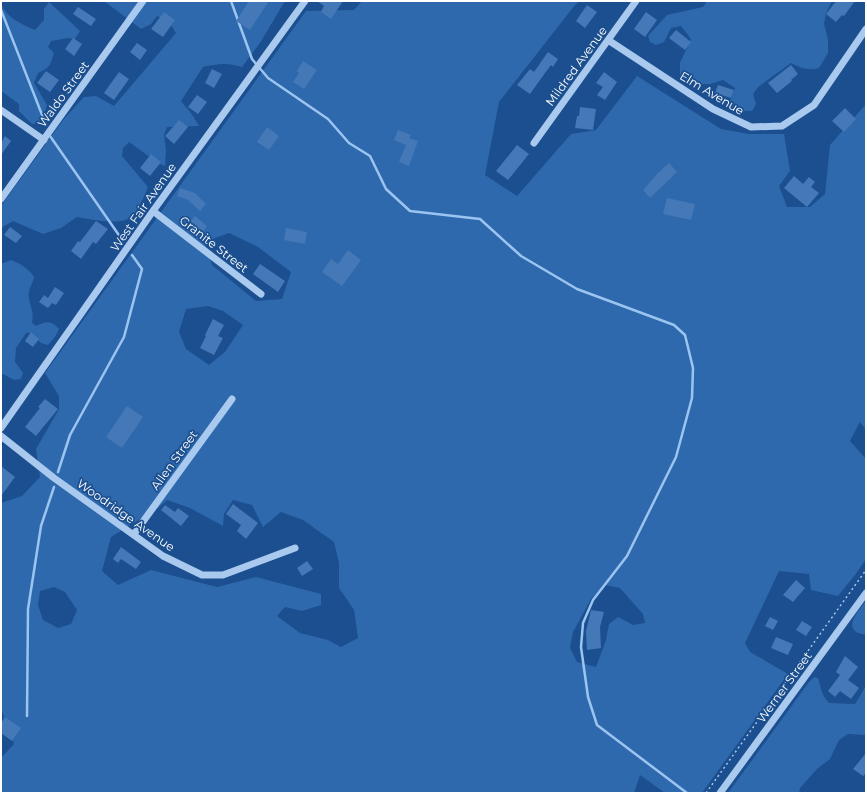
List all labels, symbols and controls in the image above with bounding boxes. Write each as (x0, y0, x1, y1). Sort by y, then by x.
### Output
street label: Mildred Avenue (542, 23, 610, 109)
street label: Waldo Street (34, 58, 92, 130)
street label: Elm Avenue (677, 68, 747, 118)
street label: West Fair Avenue (107, 160, 179, 254)
street label: Granite Street (177, 212, 252, 276)
street label: Allen Street (147, 427, 201, 493)
street label: Woodridge Avenue (74, 476, 178, 554)
street label: Werner Street (753, 648, 815, 725)

